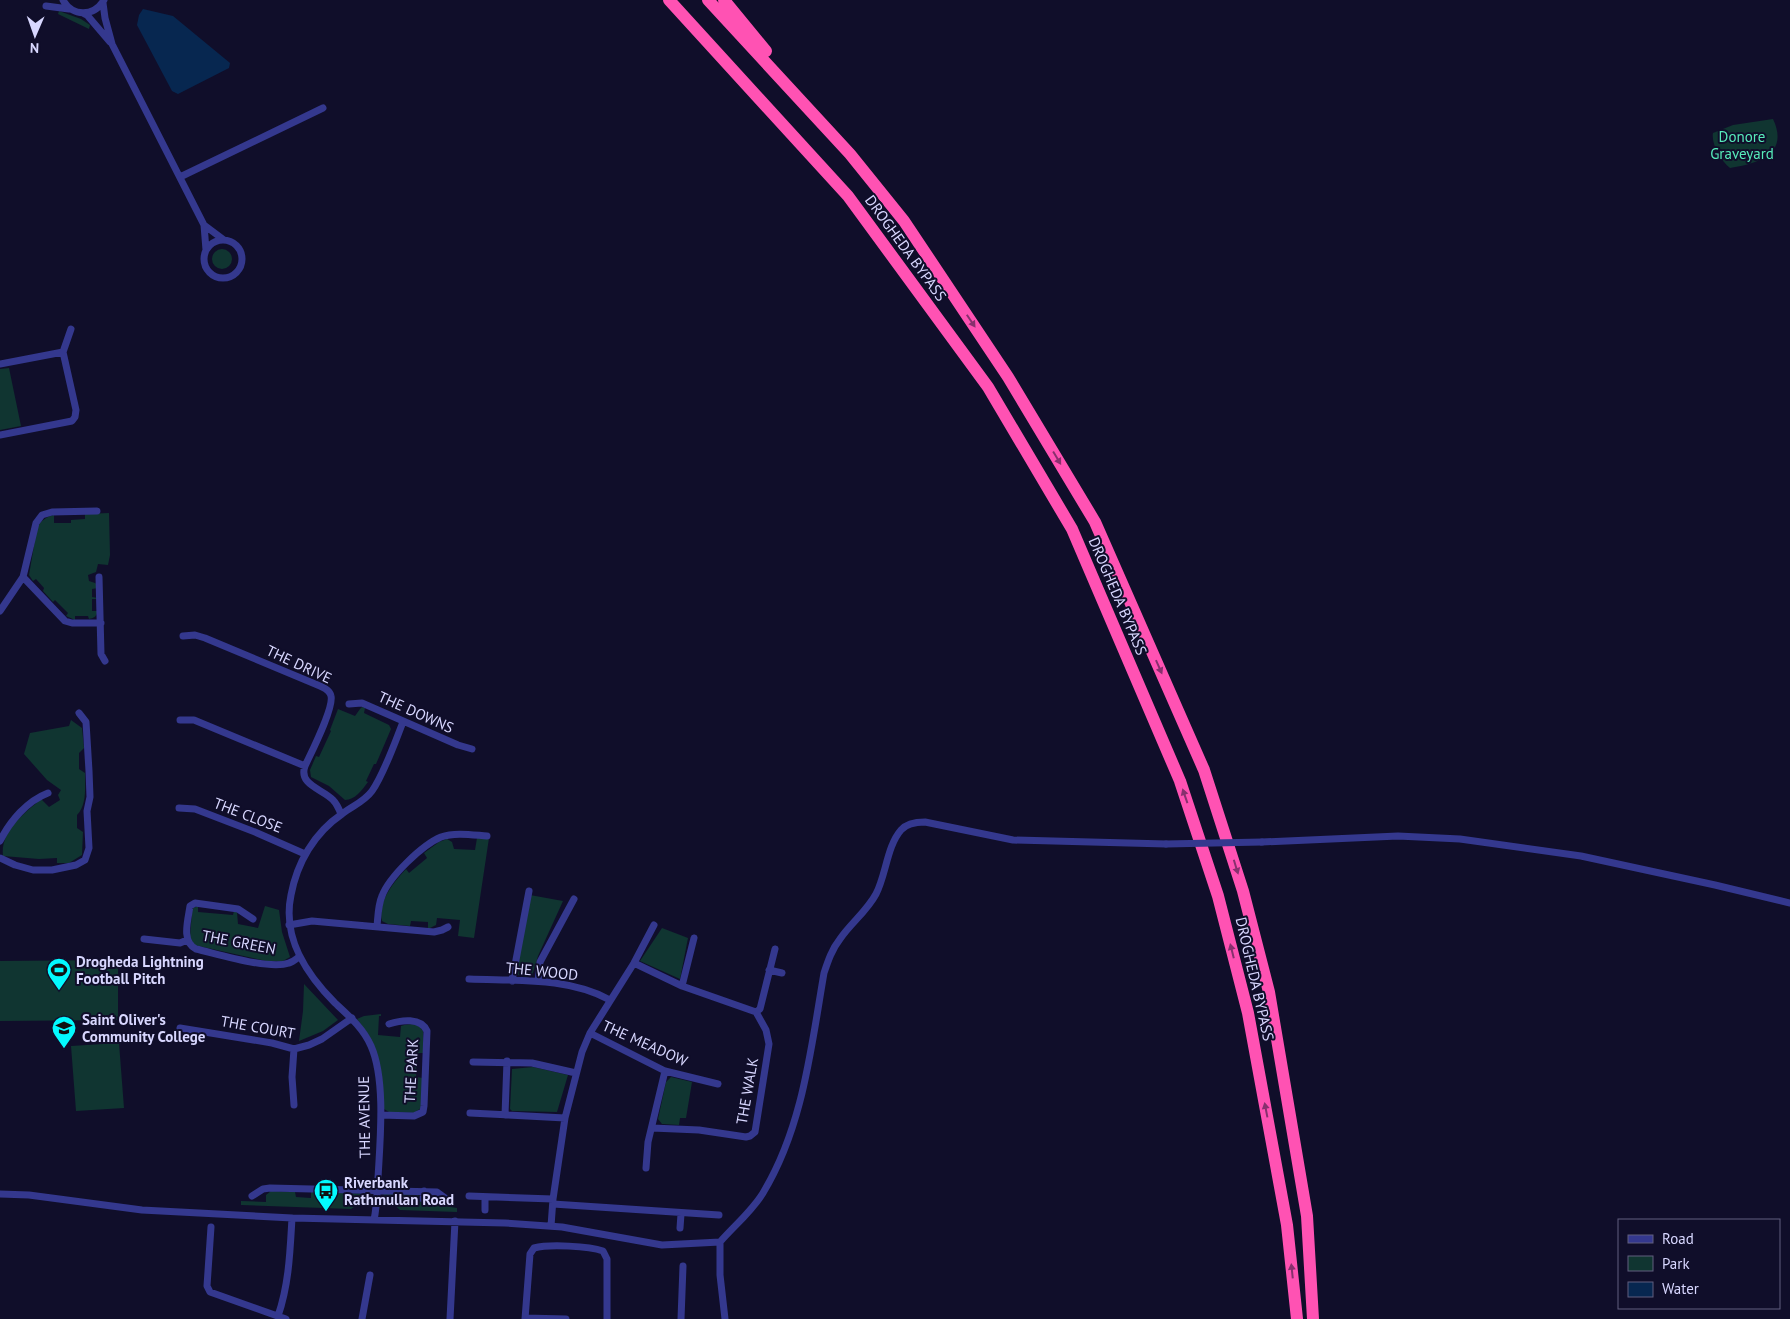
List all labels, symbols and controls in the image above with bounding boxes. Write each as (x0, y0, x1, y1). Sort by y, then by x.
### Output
north arrow (10, 10, 60, 60)
text: N (30, 39, 39, 57)
park label: Donore Graveyard (1710, 127, 1774, 163)
street label: DROGHEDA BYPASS (861, 191, 951, 305)
one-way arrow (966, 314, 975, 327)
one-way arrow (1052, 452, 1061, 465)
street label: DROGHEDA BYPASS (1085, 534, 1151, 658)
street label: THE DRIVE (263, 641, 335, 687)
one-way arrow (1155, 660, 1163, 674)
street label: THE DOWNS (375, 687, 457, 737)
one-way arrow (1181, 788, 1189, 803)
street label: THE CLOSE (211, 793, 285, 837)
one-way arrow (1232, 860, 1240, 875)
street label: DROGHEDA BYPASS (1232, 915, 1278, 1043)
street label: THE GREEN (201, 926, 277, 958)
one-way arrow (1228, 944, 1236, 959)
place label: Drogheda Lightning Football Pitch (76, 952, 204, 988)
sports icon: Drogheda Lightning Football Pitch (46, 957, 72, 991)
street label: THE WOOD (505, 958, 579, 984)
place label: Saint Oliver's Community College (82, 1010, 206, 1046)
street label: THE COURT (219, 1011, 297, 1043)
school or university icon: Saint Oliver's Community College (51, 1015, 77, 1049)
street label: THE MEADOW (599, 1016, 691, 1070)
street label: THE PARK (400, 1038, 422, 1104)
street label: THE WALK (732, 1056, 762, 1126)
street label: THE AVENUE (354, 1076, 374, 1158)
one-way arrow (1261, 1102, 1269, 1118)
place label: Riverbank Rathmullan Road (344, 1173, 454, 1209)
bus stop icon: Riverbank Rathmullan Road (313, 1178, 339, 1212)
legend (1618, 1219, 1780, 1309)
text: Road (1662, 1229, 1694, 1248)
text: Park (1662, 1254, 1690, 1273)
one-way arrow (1288, 1262, 1296, 1278)
text: Water (1662, 1279, 1699, 1298)

